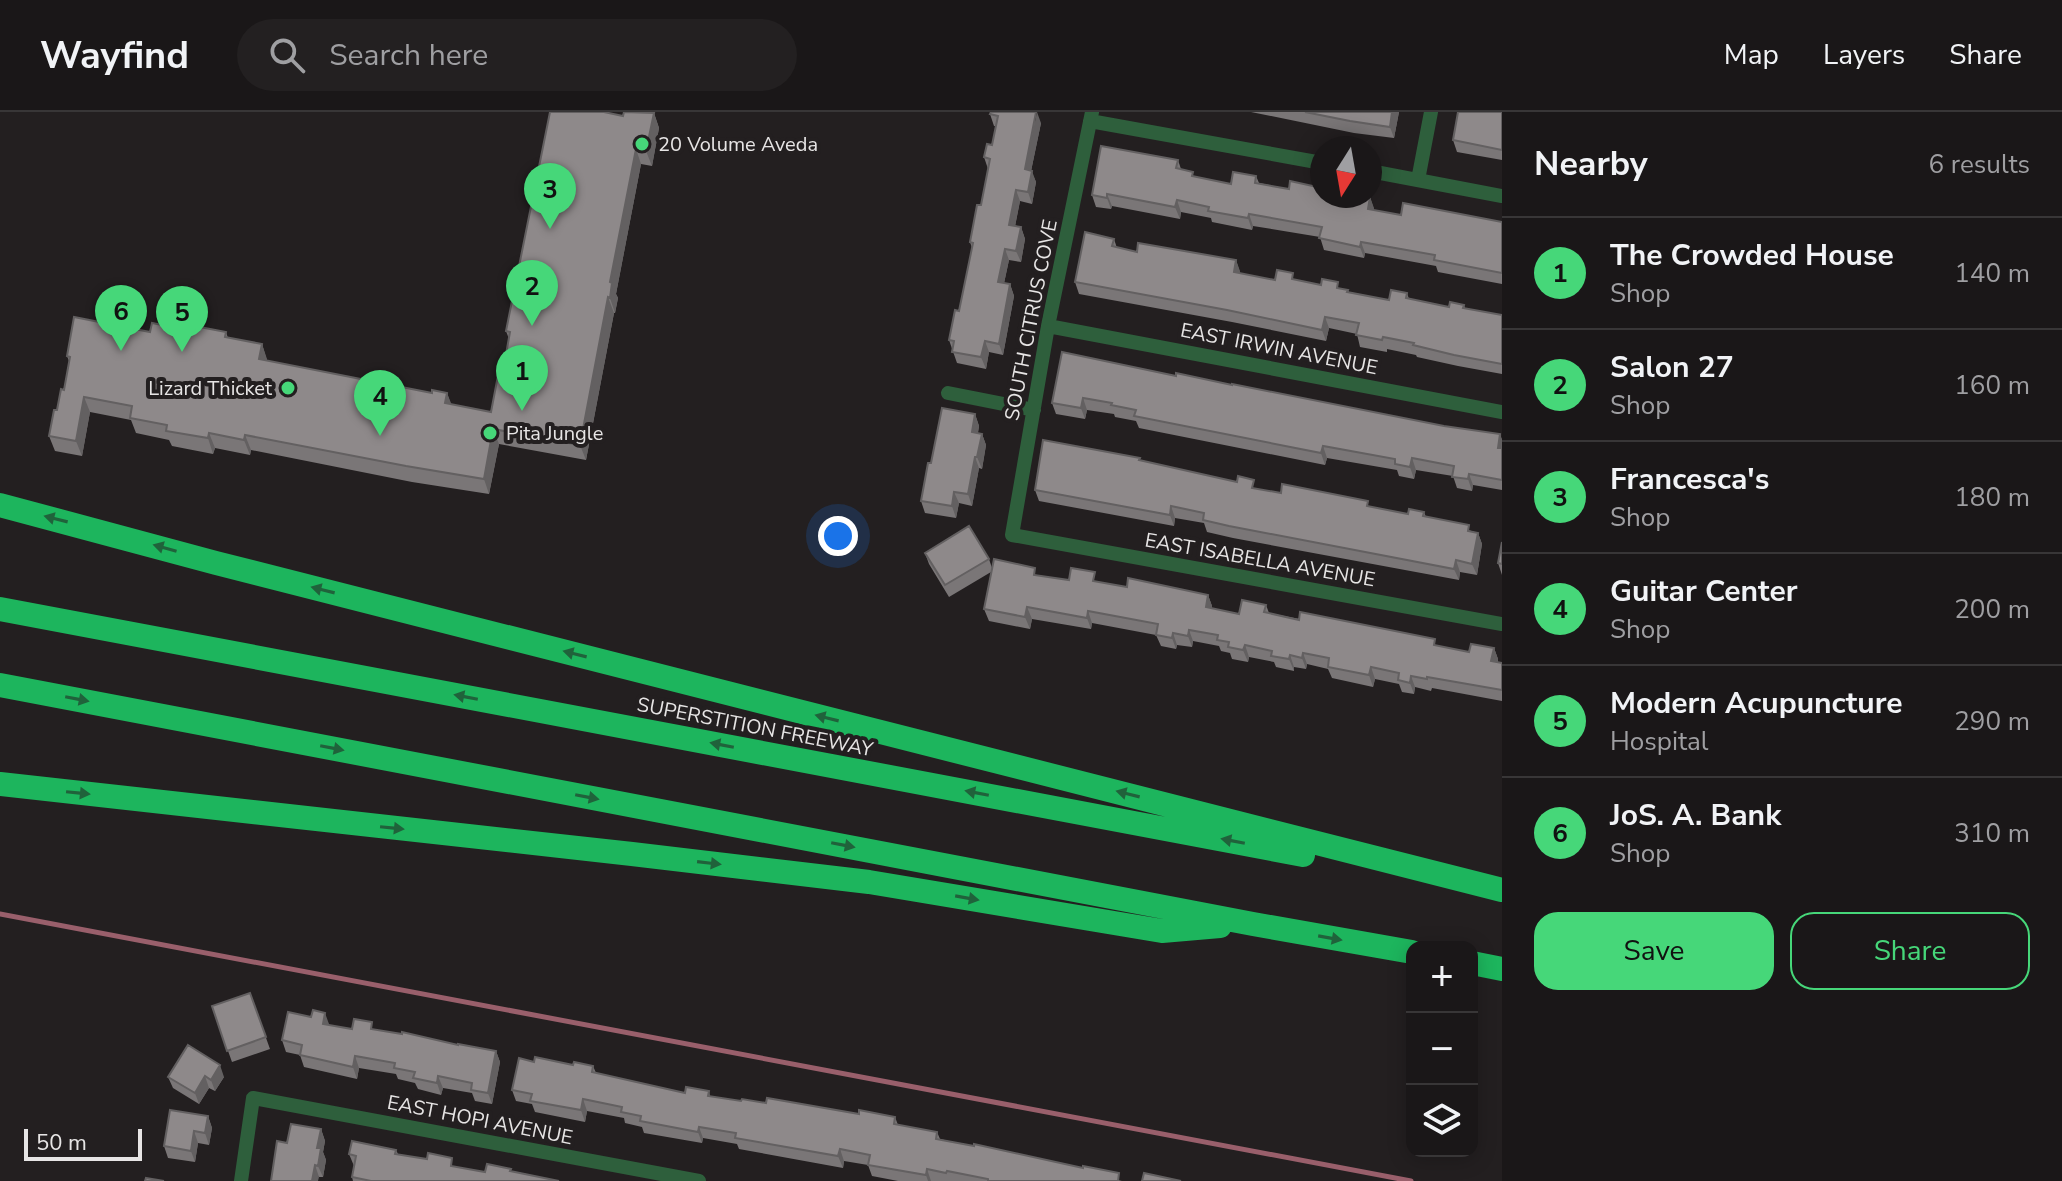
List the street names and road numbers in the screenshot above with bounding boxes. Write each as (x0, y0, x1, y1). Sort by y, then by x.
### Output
street label: SOUTH CITRUS COVE (998, 217, 1064, 423)
street label: EAST IRWIN AVENUE (1178, 317, 1380, 381)
street label: EAST ISABELLA AVENUE (1143, 526, 1377, 594)
street label: SUPERSTITION FREEWAY (635, 691, 876, 763)
street label: EAST HOPI AVENUE (385, 1089, 575, 1151)

